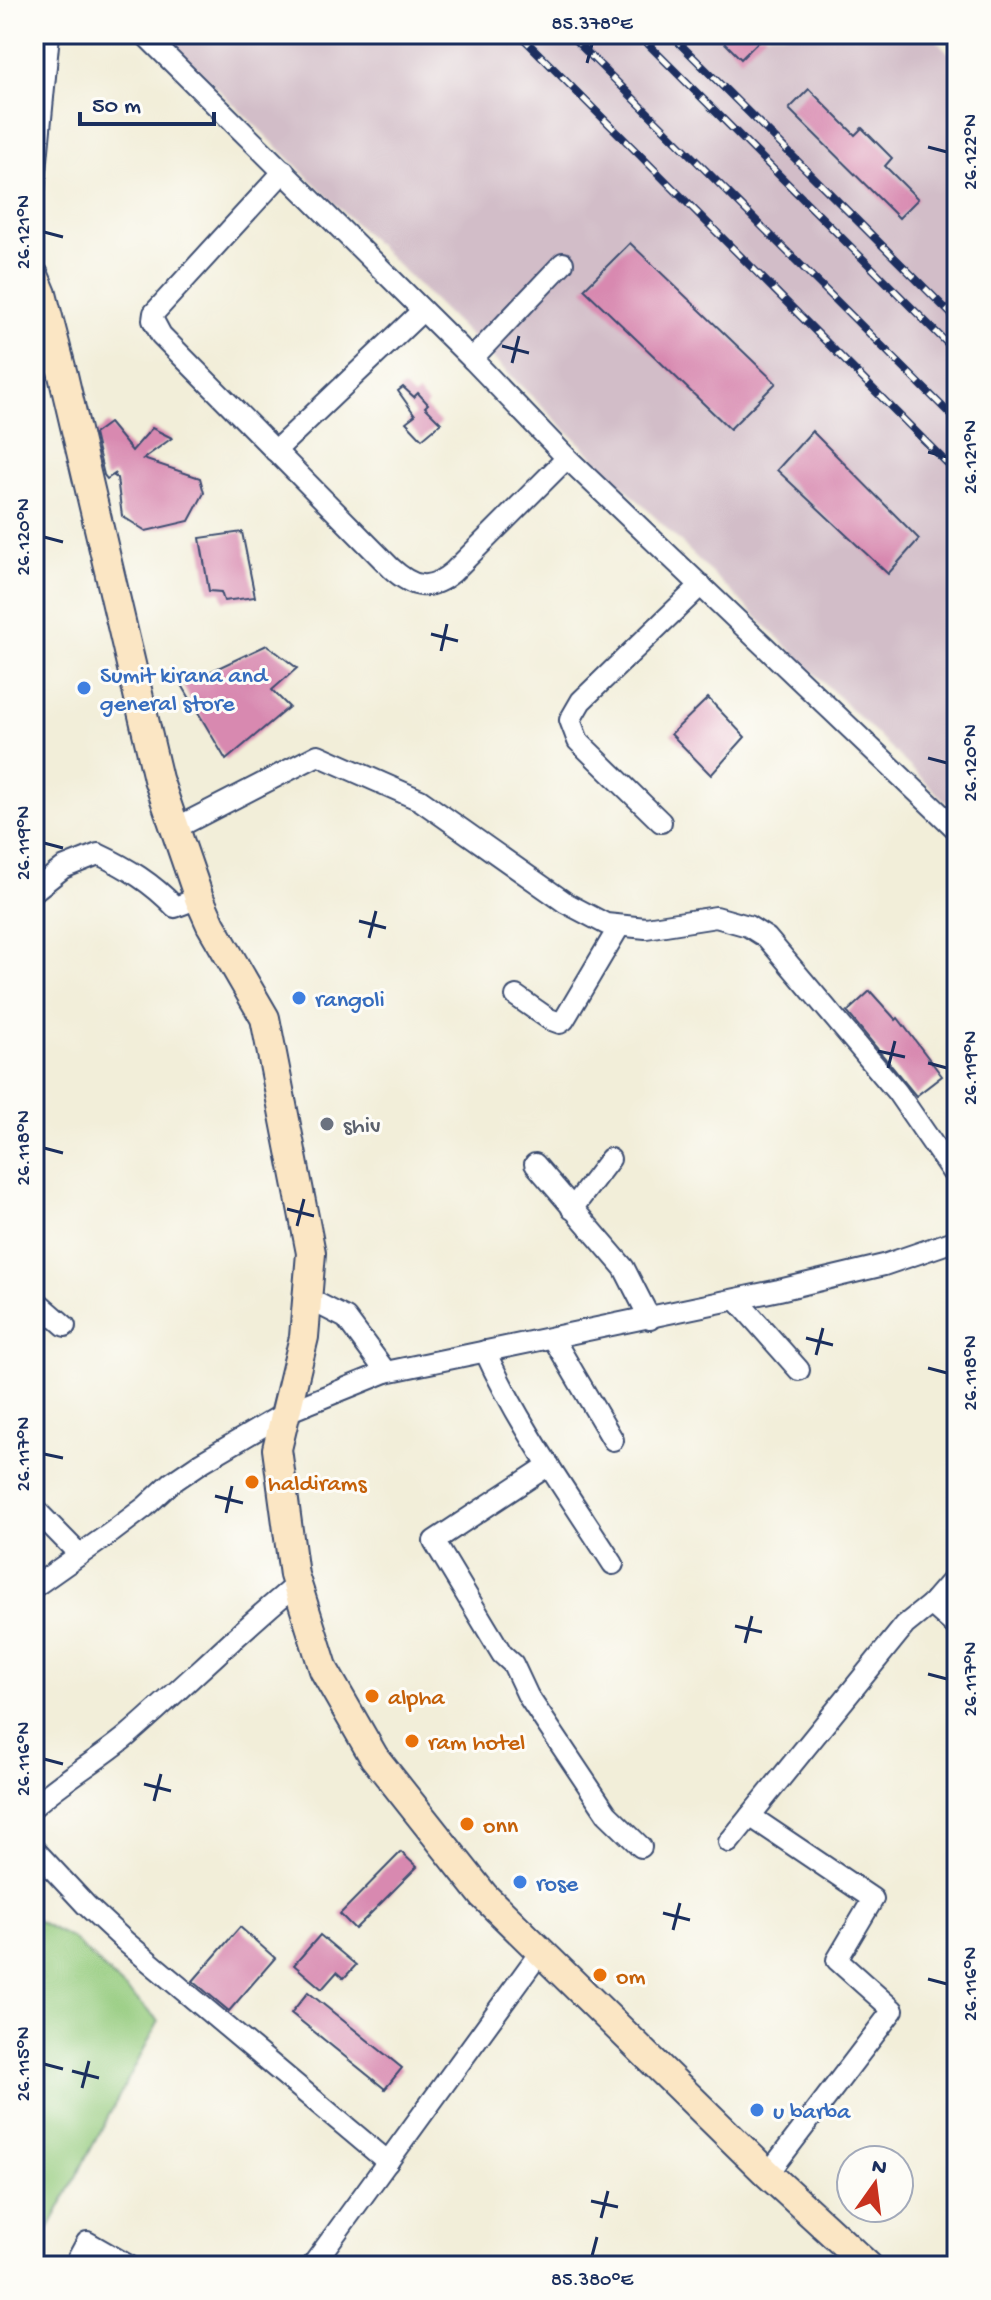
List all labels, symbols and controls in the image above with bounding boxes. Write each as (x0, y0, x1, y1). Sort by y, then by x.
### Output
text: 85.378°E (552, 14, 634, 37)
scale bar (80, 76, 214, 126)
text: 50 m (92, 93, 141, 122)
text: 26.122°N (961, 114, 984, 190)
text: 26.121°N (14, 195, 37, 269)
text: 26.121°N (961, 420, 984, 494)
text: 26.120°N (14, 498, 37, 576)
place label: Sumit kirana and general store (100, 663, 269, 720)
marker: Sumit kirana and general store (75, 679, 93, 697)
text: 26.120°N (961, 724, 984, 802)
text: 26.119°N (14, 806, 37, 880)
place label: rangoli (315, 987, 385, 1016)
marker: rangoli (290, 989, 308, 1007)
text: 26.119°N (961, 1031, 984, 1105)
text: 26.118°N (14, 1110, 37, 1186)
place label: shiv (343, 1113, 381, 1142)
marker: shiv (318, 1115, 336, 1133)
text: 26.118°N (961, 1335, 984, 1411)
text: 26.117°N (14, 1417, 37, 1491)
place label: haldirams (268, 1471, 368, 1500)
marker: haldirams (243, 1473, 261, 1491)
text: 26.117°N (961, 1642, 984, 1716)
place label: alpha (388, 1685, 445, 1714)
marker: alpha (363, 1687, 381, 1705)
text: 26.116°N (14, 1722, 37, 1796)
place label: ram hotel (428, 1730, 525, 1759)
marker: ram hotel (403, 1732, 421, 1750)
place label: onn (483, 1813, 519, 1842)
marker: onn (458, 1815, 476, 1833)
place label: rose (536, 1871, 579, 1900)
marker: rose (511, 1873, 529, 1891)
text: 26.116°N (961, 1947, 984, 2021)
place label: om (616, 1964, 646, 1993)
marker: om (591, 1966, 609, 1984)
text: 26.115°N (14, 2027, 37, 2101)
place label: u barba (773, 2099, 851, 2128)
marker: u barba (748, 2101, 766, 2119)
north arrow (835, 2144, 915, 2224)
text: N (869, 2154, 889, 2183)
text: 85.380°E (551, 2270, 634, 2293)

